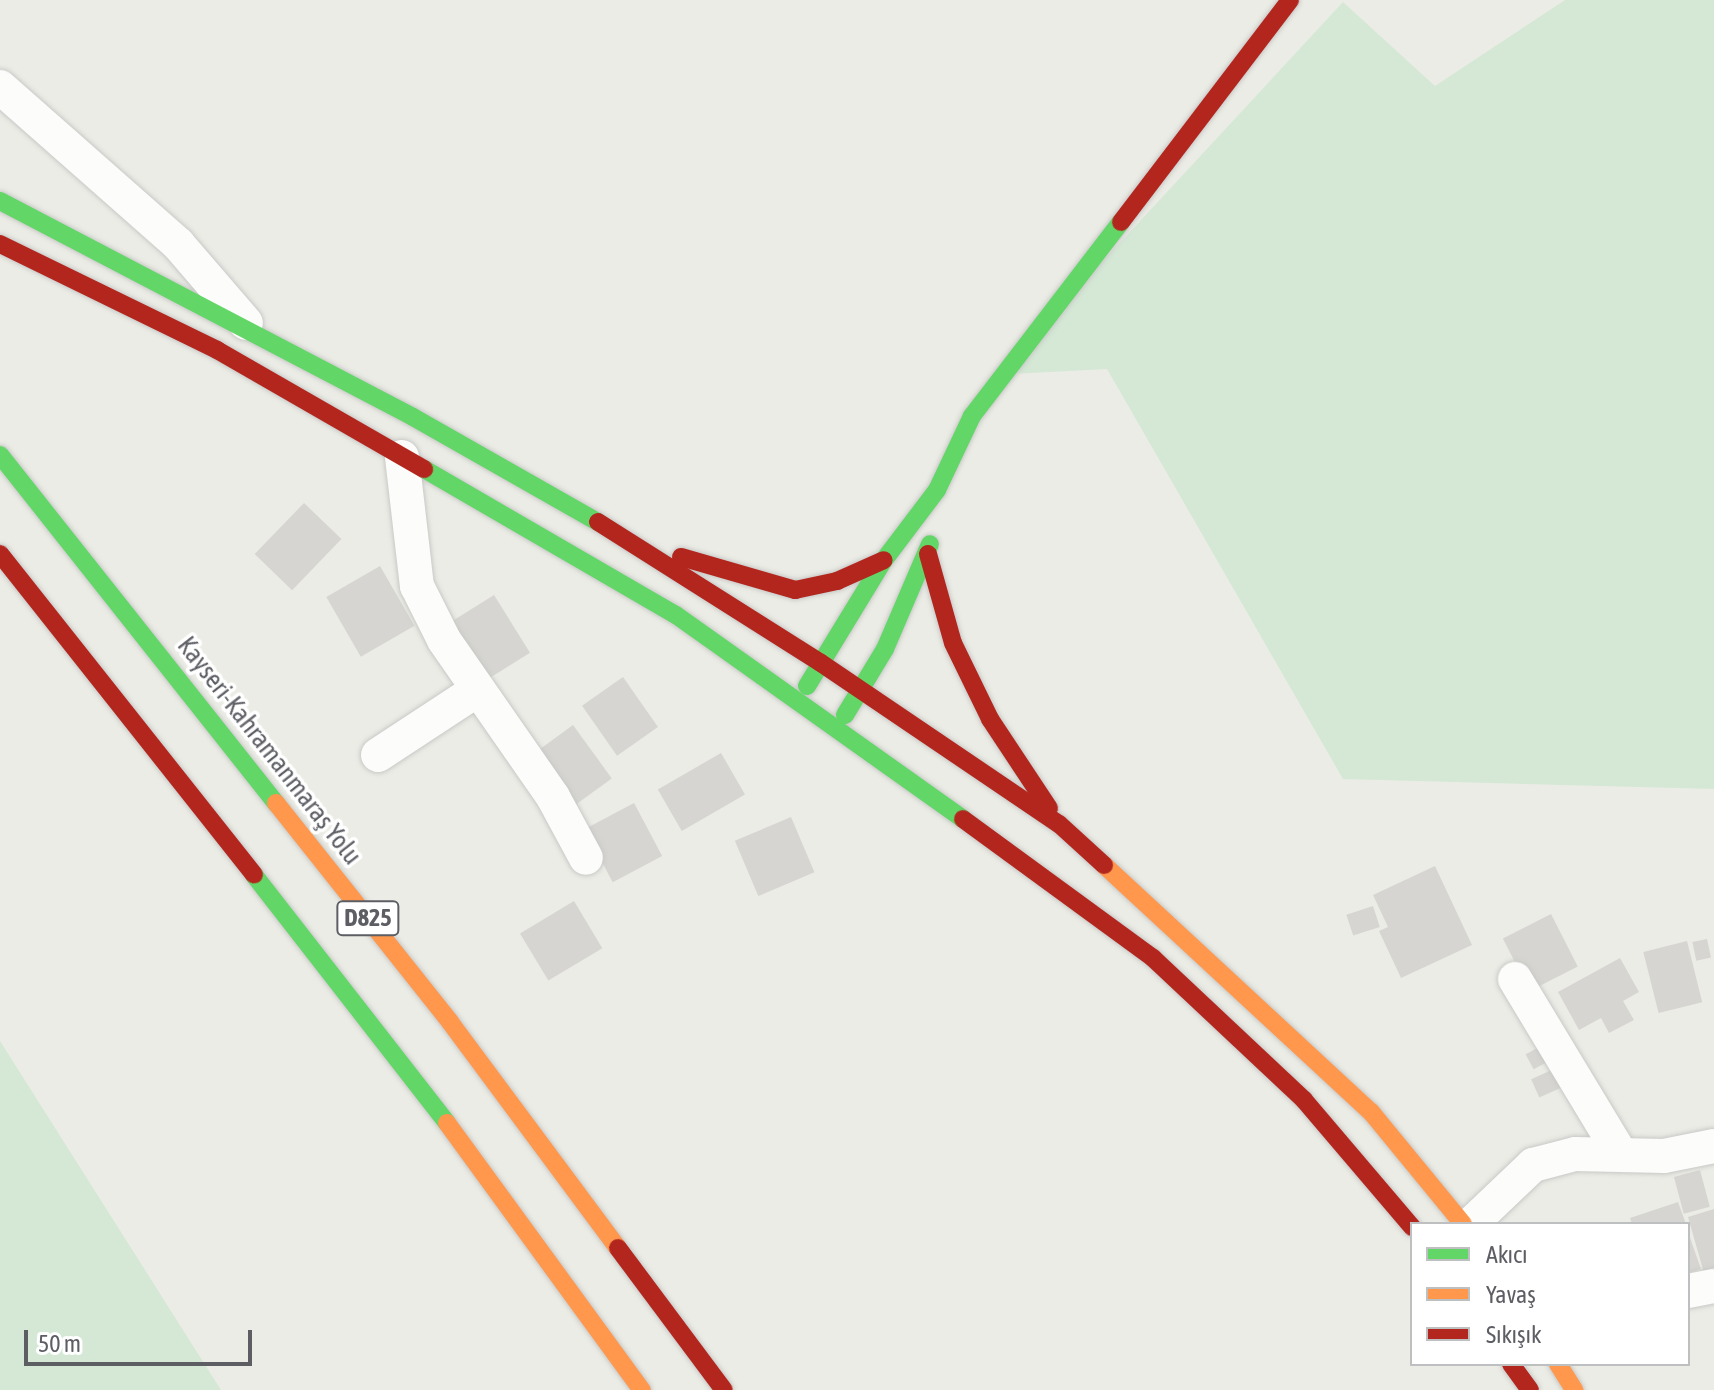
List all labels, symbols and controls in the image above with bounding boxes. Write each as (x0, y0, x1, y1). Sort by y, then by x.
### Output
street label: Kayseri-Kahramanmaraş Yolu (170, 631, 368, 871)
road number: D825 (336, 898, 400, 938)
legend (1410, 1222, 1690, 1366)
text: Akıcı (1486, 1241, 1528, 1268)
text: Yavaş (1486, 1281, 1536, 1308)
scale bar (28, 1314, 256, 1364)
text: Sıkışık (1486, 1321, 1542, 1348)
text: 50 m (38, 1330, 81, 1357)

